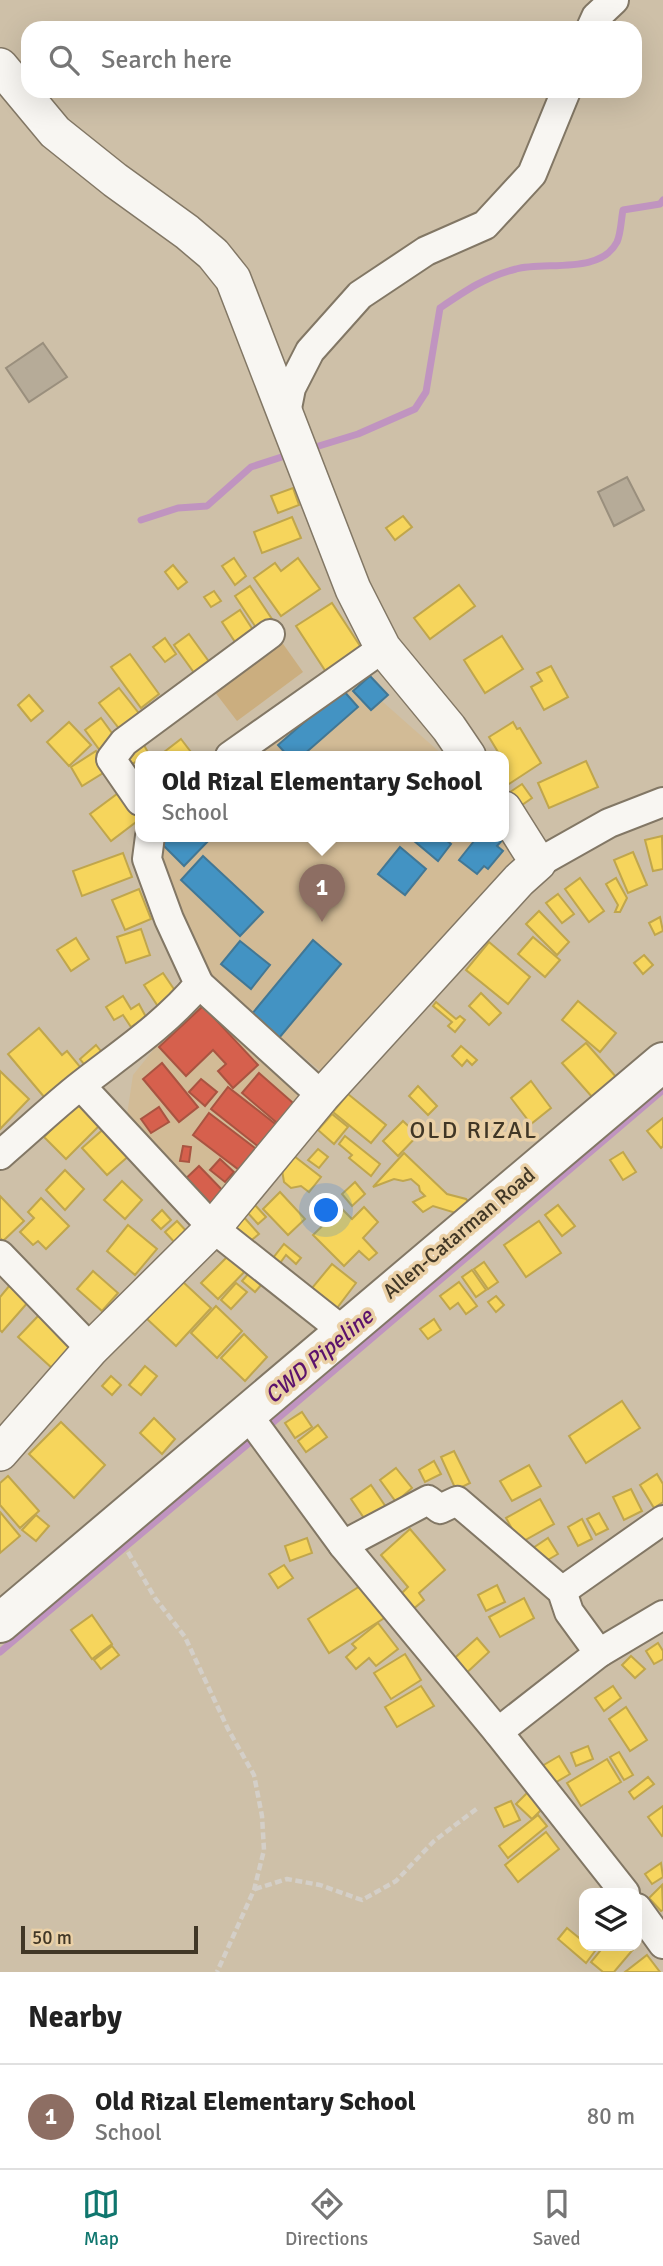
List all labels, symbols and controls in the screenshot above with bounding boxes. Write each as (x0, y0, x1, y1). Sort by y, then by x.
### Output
search box (21, 21, 642, 98)
icon: search (45, 41, 83, 79)
text: Search here (101, 44, 232, 76)
popup (135, 751, 509, 842)
text: Old Rizal Elementary School (162, 766, 482, 798)
text: School (162, 798, 229, 827)
pin: 1 (299, 864, 345, 922)
district label: OLD RIZAL (410, 1115, 538, 1145)
street label: Allen-Catarman Road (378, 1162, 540, 1304)
your location (309, 1193, 343, 1227)
water label: CWD Pipeline (259, 1301, 381, 1410)
map controls (579, 1888, 642, 1951)
button: layers (579, 1888, 642, 1951)
scale bar (21, 1923, 198, 1955)
text: 50 m (32, 1926, 72, 1950)
text: Nearby (28, 1999, 122, 2036)
text: Old Rizal Elementary School (95, 2086, 416, 2118)
text: 1 (45, 2102, 57, 2131)
text: 80 m (587, 2102, 635, 2131)
text: School (95, 2118, 162, 2147)
tab: Map (82, 2185, 120, 2251)
tab: Directions (285, 2185, 368, 2251)
tab: Saved (533, 2185, 581, 2251)

